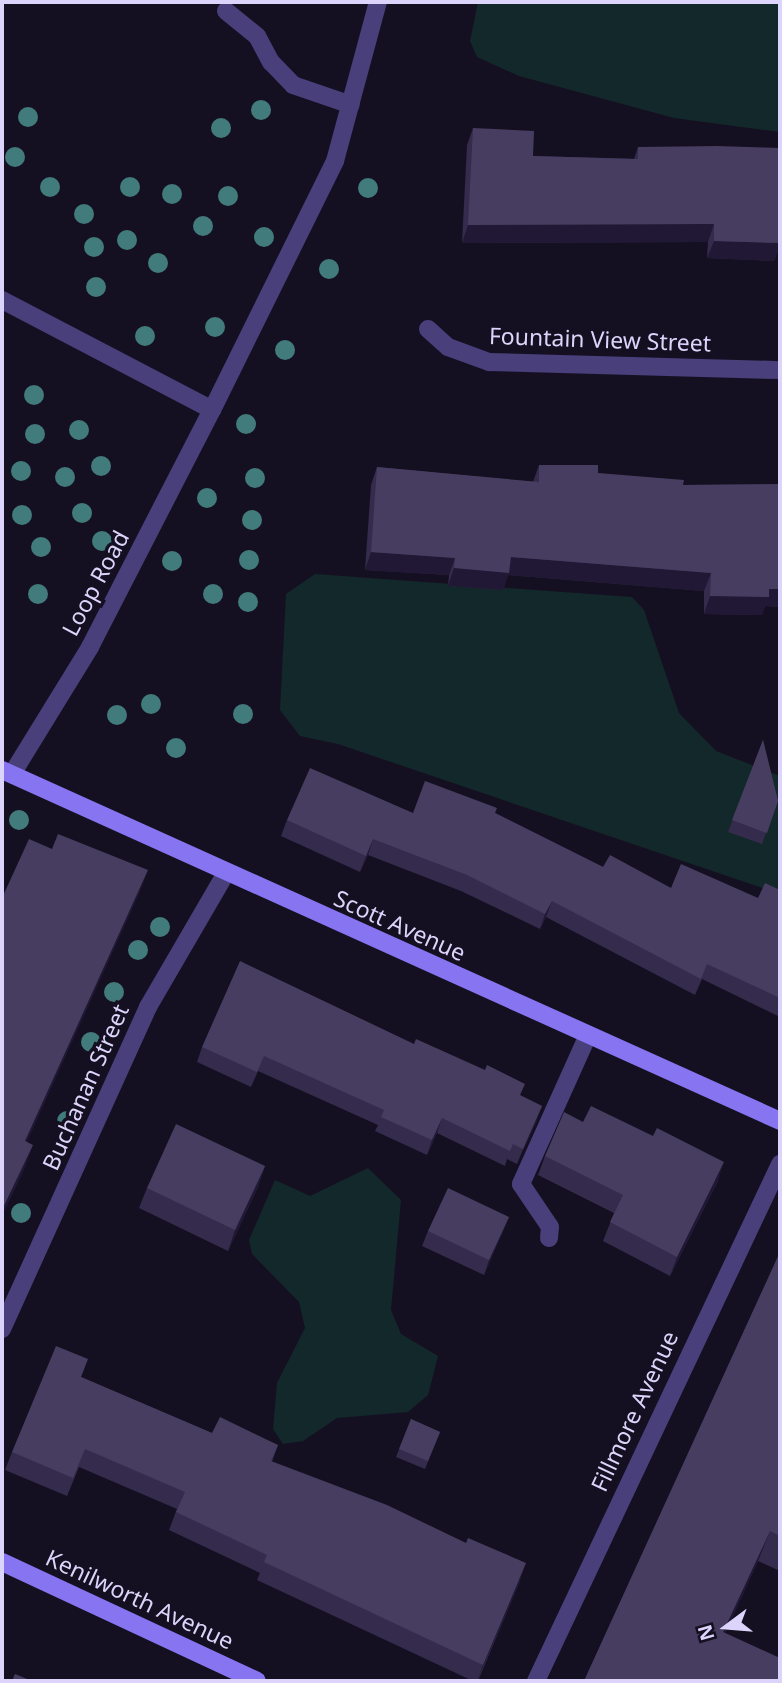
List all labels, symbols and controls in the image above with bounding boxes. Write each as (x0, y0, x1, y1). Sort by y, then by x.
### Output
street label: Fountain View Street (489, 321, 711, 357)
street label: Loop Road (56, 526, 134, 640)
street label: Scott Avenue (330, 884, 470, 966)
street label: Buchanan Street (36, 1000, 134, 1174)
street label: Fillmore Avenue (585, 1326, 683, 1496)
street label: Kenilworth Avenue (42, 1543, 238, 1655)
north arrow (691, 1592, 761, 1662)
text: N (691, 1622, 720, 1644)

